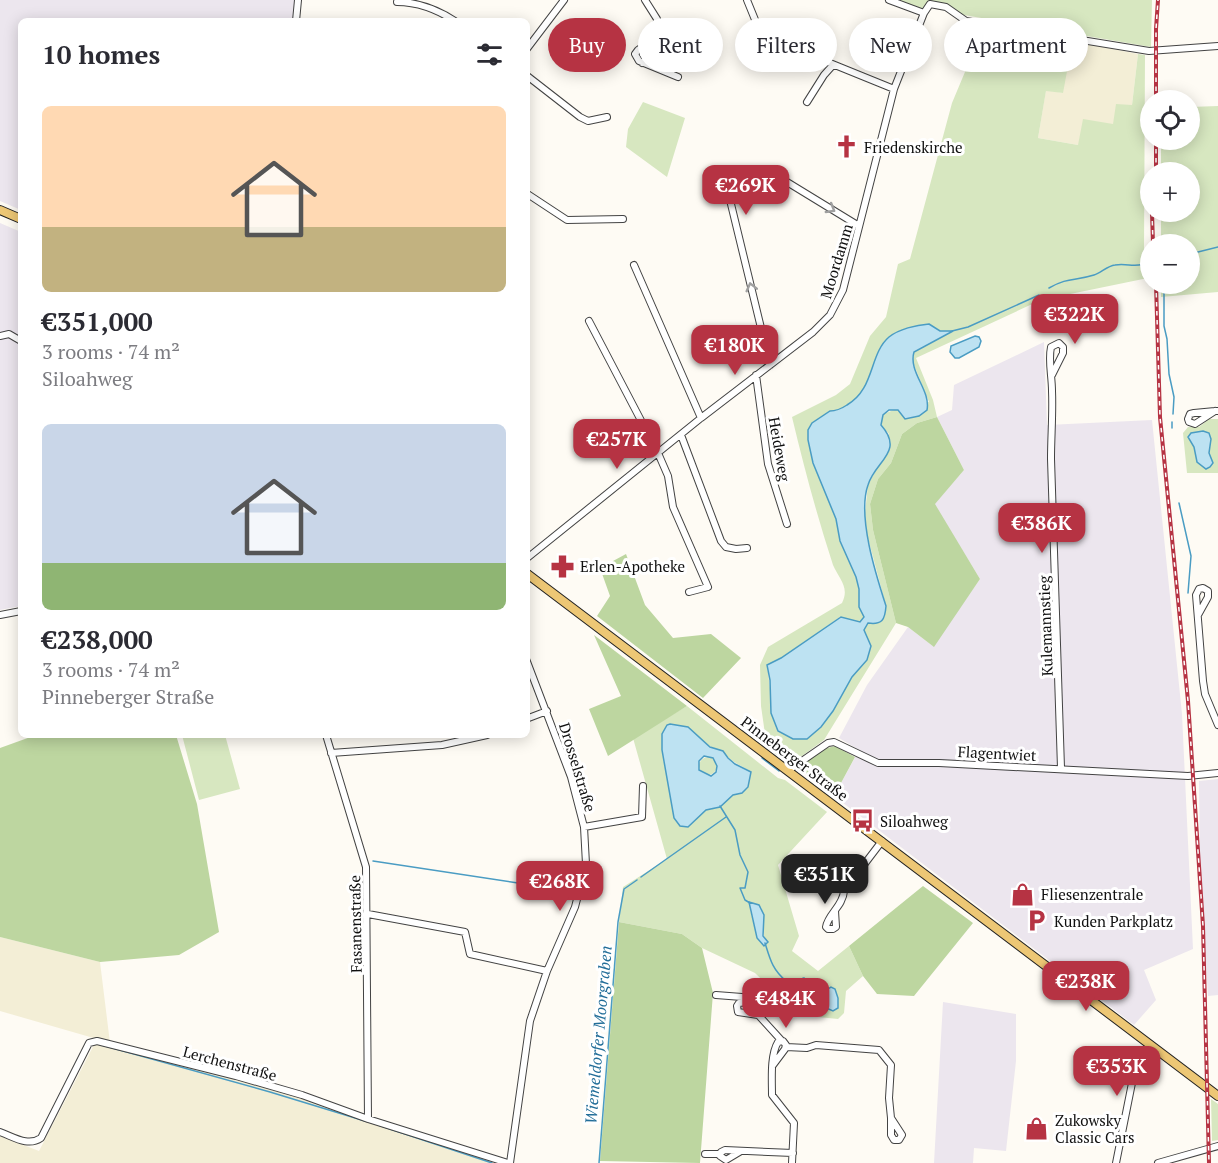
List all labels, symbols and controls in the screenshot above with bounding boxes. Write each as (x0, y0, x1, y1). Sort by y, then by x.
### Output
chip: Buy (548, 18, 626, 72)
chip: Rent (638, 18, 723, 72)
chip: Filters (735, 18, 837, 72)
chip: New (849, 18, 932, 72)
chip: Apartment (944, 18, 1088, 72)
text: 10 homes (42, 37, 160, 71)
icon: filters (473, 38, 506, 71)
map controls (1140, 90, 1200, 294)
button: locate (1140, 90, 1200, 150)
church icon: Friedenskirche (833, 134, 859, 160)
place label: Friedenskirche (864, 137, 963, 157)
icon: home (220, 145, 328, 253)
button: + (1140, 162, 1200, 222)
pin: €269K (704, 165, 788, 216)
text: €269K (716, 171, 776, 198)
one-way arrow (825, 201, 835, 213)
street label: Moordamm (815, 221, 857, 301)
button: − (1140, 234, 1200, 294)
one-way arrow (746, 283, 759, 293)
pin: €322K (1033, 294, 1117, 345)
text: €322K (1045, 300, 1105, 327)
text: €351,000 (42, 304, 153, 338)
pin: €180K (693, 325, 777, 376)
text: €180K (705, 331, 765, 358)
text: 3 rooms · 74 m² (42, 338, 180, 365)
text: Siloahweg (42, 365, 133, 392)
street label: Heideweg (765, 415, 796, 484)
pin: €257K (575, 419, 659, 470)
text: €257K (587, 425, 647, 452)
icon: home (220, 463, 328, 571)
pin: €386K (1000, 503, 1084, 554)
text: €386K (1012, 509, 1072, 536)
pharmacy icon: Erlen-Apotheke (549, 553, 575, 579)
place label: Erlen-Apotheke (580, 556, 685, 576)
street label: Kulemannstieg (1033, 574, 1057, 677)
text: €238,000 (42, 622, 153, 656)
text: 3 rooms · 74 m² (42, 656, 180, 683)
text: Pinneberger Straße (42, 683, 214, 710)
street label: Pinneberger Straße (737, 711, 853, 805)
street label: Drosselstraße (555, 720, 601, 814)
street label: Flagentwiet (957, 741, 1037, 765)
bus stop icon: Siloahweg (849, 808, 875, 834)
place label: Siloahweg (880, 811, 949, 831)
pin: €351K (783, 854, 867, 905)
text: €351K (795, 860, 855, 887)
pin: €268K (518, 861, 602, 912)
text: €268K (530, 867, 590, 894)
street label: Fasanenstraße (344, 875, 366, 973)
shop icon: Fliesenzentrale (1010, 881, 1036, 907)
place label: Fliesenzentrale (1041, 884, 1143, 904)
parking icon: Kunden Parkplatz (1023, 908, 1049, 934)
place label: Kunden Parkplatz (1054, 911, 1173, 931)
water label: Wiemeldorfer Moorgraben (579, 945, 617, 1125)
pin: €238K (1044, 961, 1128, 1012)
text: €238K (1056, 967, 1116, 994)
pin: €484K (744, 978, 828, 1029)
text: €484K (756, 984, 816, 1011)
street label: Lerchenstraße (181, 1041, 279, 1085)
pin: €353K (1075, 1046, 1159, 1097)
text: €353K (1087, 1052, 1147, 1079)
place label: Zukowsky Classic Cars (1055, 1110, 1134, 1147)
shop icon: Zukowsky Classic Cars (1024, 1116, 1050, 1142)

